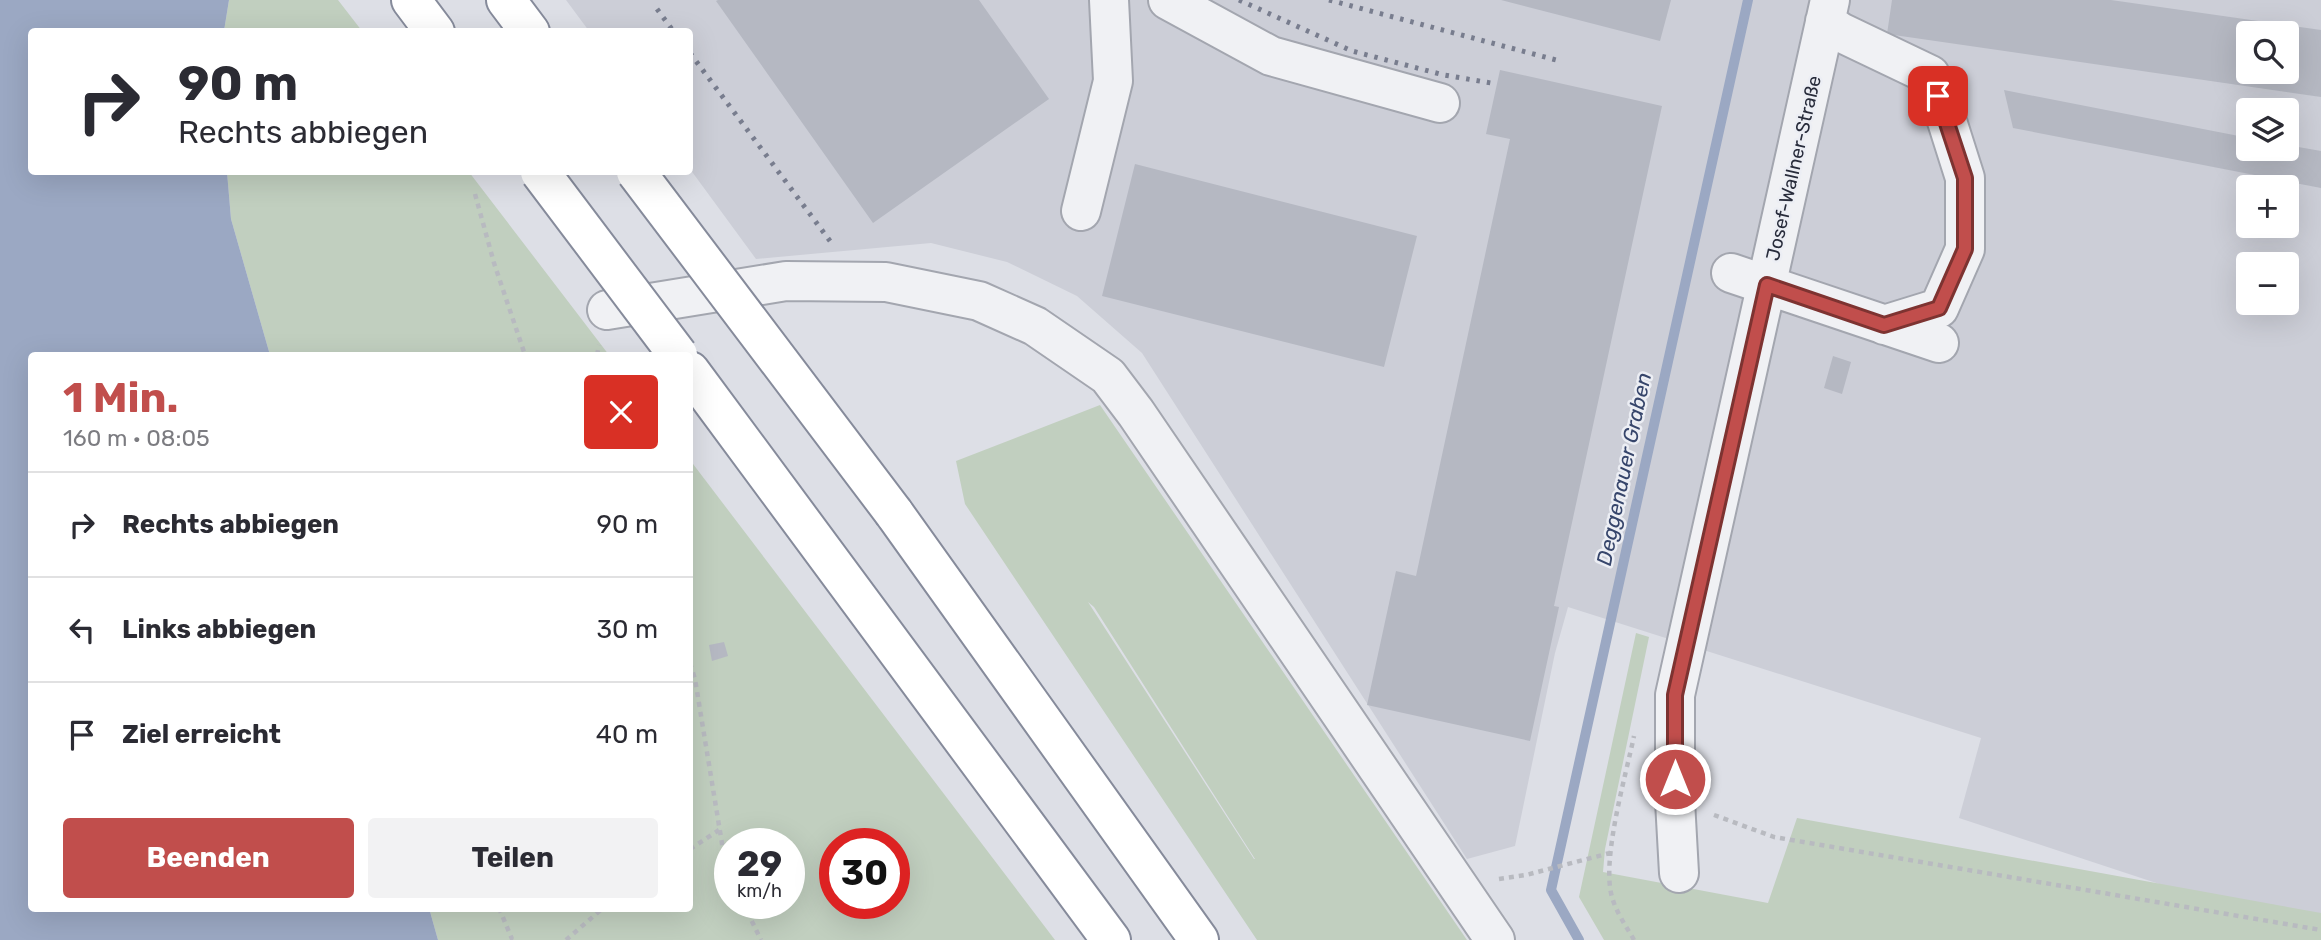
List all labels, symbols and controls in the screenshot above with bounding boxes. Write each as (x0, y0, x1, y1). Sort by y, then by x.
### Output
map controls (2236, 21, 2299, 315)
button: search (2236, 21, 2299, 84)
text: 90 m (178, 54, 298, 112)
icon: right (63, 56, 154, 147)
pin (1908, 66, 1968, 126)
street label: Josef-Wallner-Straße (1761, 73, 1826, 263)
icon: arrive (1919, 77, 1957, 115)
button: layers (2236, 98, 2299, 161)
text: Rechts abbiegen (178, 113, 428, 151)
button: + (2236, 175, 2299, 238)
button: − (2236, 252, 2299, 315)
water label: Deggenauer Graben (1591, 370, 1656, 568)
text: 1 Min. (63, 373, 179, 423)
button: close (584, 375, 658, 449)
text: 160 m · 08:05 (63, 424, 210, 452)
icon: right (63, 506, 101, 544)
text: Rechts abbiegen (122, 509, 339, 540)
text: 90 m (597, 509, 658, 540)
icon: left (63, 611, 101, 649)
text: Links abbiegen (122, 614, 316, 645)
text: 30 m (596, 614, 658, 645)
icon: arrive (63, 716, 101, 754)
text: Ziel erreicht (122, 719, 281, 750)
text: 40 m (596, 719, 658, 750)
position arrow (1638, 742, 1712, 816)
button: Beenden (63, 818, 354, 898)
button: Teilen (368, 818, 658, 898)
speed limit sign: 30 (819, 828, 910, 919)
text: 29 (737, 843, 782, 885)
text: km/h (737, 880, 782, 902)

